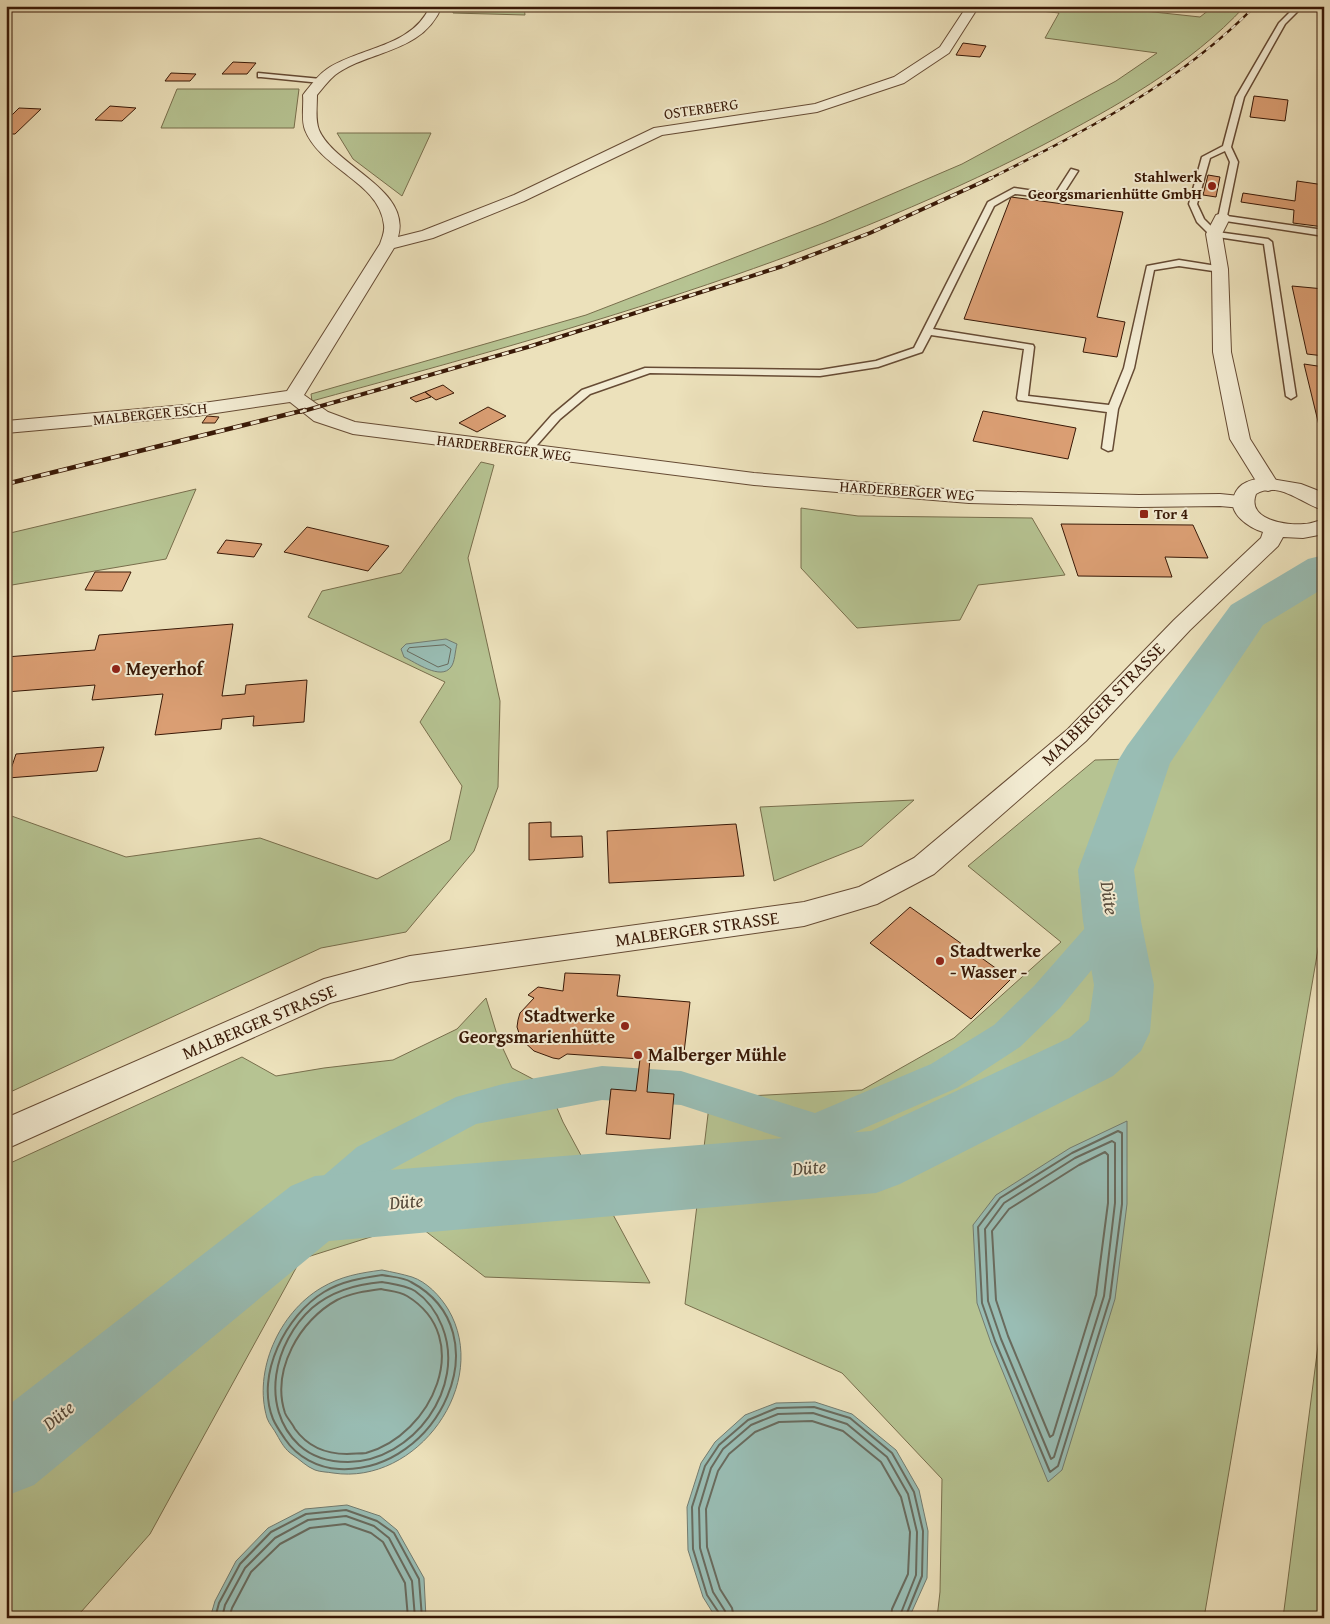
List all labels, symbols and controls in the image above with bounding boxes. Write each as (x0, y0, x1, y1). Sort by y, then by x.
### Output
street label: OSTERBERG (663, 93, 740, 124)
place label: Stahlwerk Georgsmarienhütte GmbH (1028, 166, 1202, 204)
marker: Stahlwerk Georgsmarienhütte GmbH (1206, 180, 1218, 192)
street label: MALBERGER ESCH (92, 397, 208, 430)
street label: HARDERBERGER WEG (436, 429, 573, 466)
street label: HARDERBERGER WEG (839, 475, 975, 506)
place label: Tor 4 (1154, 503, 1188, 524)
marker: Tor 4 (1138, 508, 1150, 520)
street label: MALBERGER STRASSE (1035, 636, 1171, 772)
place label: Meyerhof (126, 655, 206, 682)
marker: Meyerhof (110, 663, 122, 675)
water label: Düte (1093, 878, 1127, 917)
street label: MALBERGER STRASSE (613, 904, 781, 953)
place label: Stadtwerke - Wasser - (950, 937, 1041, 985)
marker: Stadtwerke - Wasser - (934, 955, 946, 967)
street label: MALBERGER STRASSE (178, 977, 340, 1066)
place label: Stadtwerke Georgsmarienhütte (459, 1002, 615, 1050)
marker: Stadtwerke Georgsmarienhütte (619, 1020, 631, 1032)
place label: Malberger Mühle (648, 1041, 787, 1068)
marker: Malberger Mühle (632, 1049, 644, 1061)
water label: Düte (790, 1152, 828, 1183)
water label: Düte (387, 1186, 425, 1217)
water label: Düte (35, 1393, 80, 1437)

